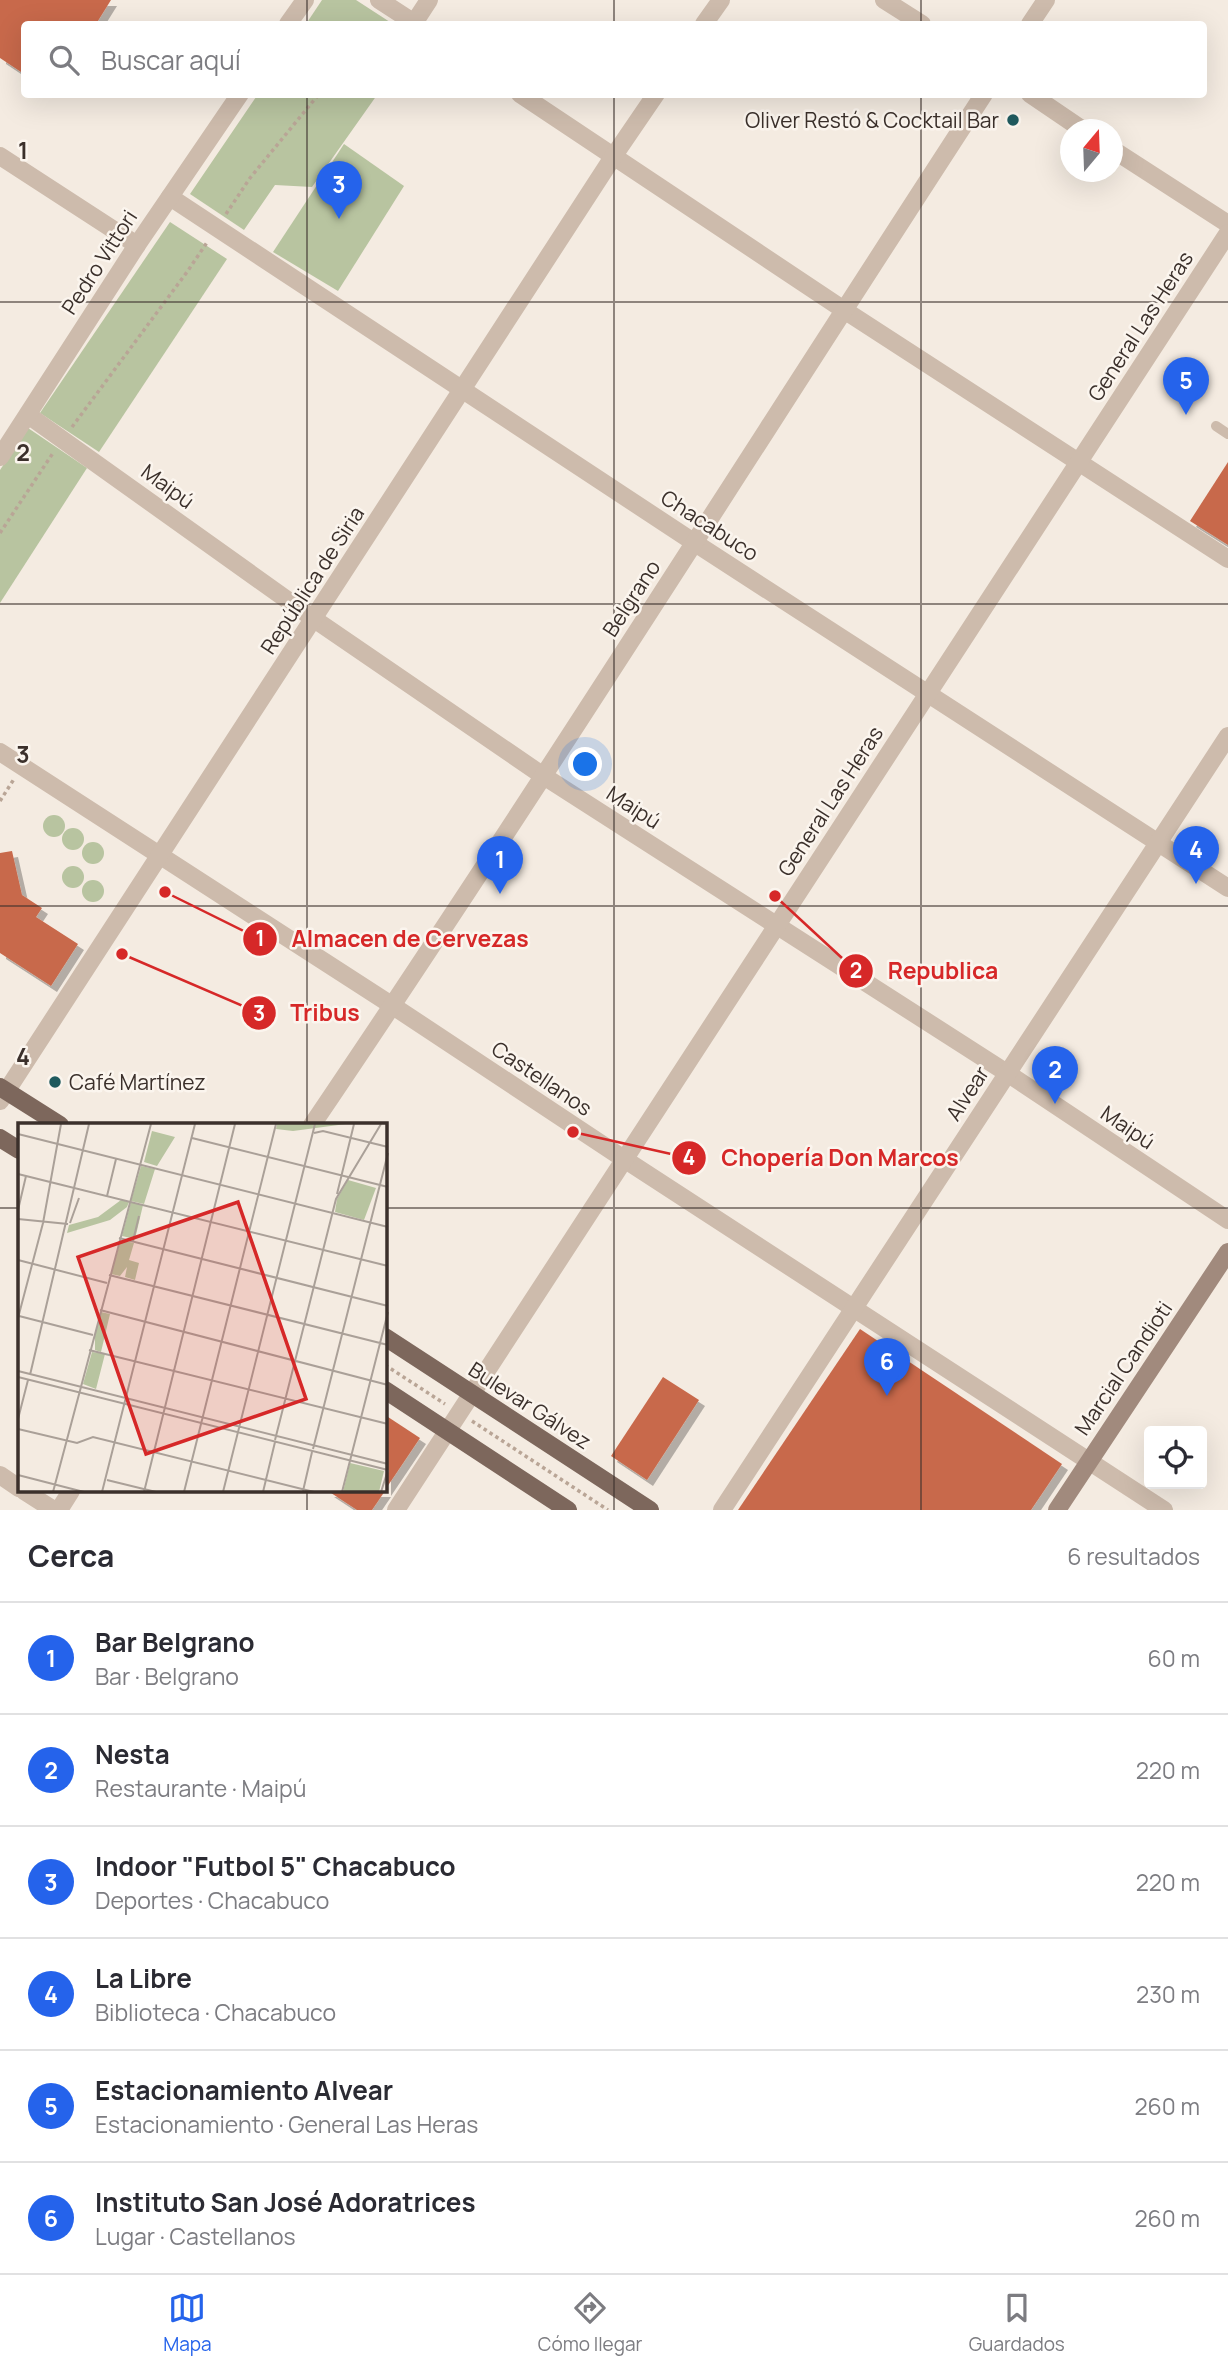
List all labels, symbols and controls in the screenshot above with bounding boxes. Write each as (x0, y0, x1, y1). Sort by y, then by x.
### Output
search box (21, 21, 1207, 98)
icon: search (45, 41, 83, 79)
text: Buscar aquí (101, 42, 241, 78)
place label: Oliver Restó & Cocktail Bar (745, 106, 999, 134)
marker: Oliver Restó & Cocktail Bar (1005, 112, 1021, 128)
north arrow (1060, 119, 1123, 182)
text: 1 (18, 134, 28, 166)
pin: 3 (316, 161, 362, 219)
street label: Pedro Vittori (55, 205, 143, 319)
street label: General Las Heras (1081, 246, 1199, 406)
pin: 5 (1163, 357, 1209, 415)
text: 2 (16, 436, 30, 468)
street label: Maipú (136, 457, 200, 515)
street label: Chacabuco (656, 483, 764, 567)
street label: República de Siria (254, 501, 370, 659)
street label: Belgrano (596, 554, 666, 642)
street label: General Las Heras (771, 721, 889, 881)
text: 3 (16, 738, 30, 770)
your location (568, 747, 602, 781)
street label: Maipú (602, 779, 666, 835)
pin: 4 (1173, 826, 1219, 884)
pin: 1 (477, 836, 523, 894)
callout: Almacen de Cervezas (242, 917, 542, 961)
text: Almacen de Cervezas (291, 922, 529, 954)
text: 1 (255, 924, 265, 952)
callout: Republica (838, 949, 1012, 993)
text: Republica (888, 954, 998, 986)
text: 2 (850, 956, 862, 984)
callout: Tribus (242, 991, 374, 1035)
text: Tribus (290, 996, 360, 1028)
text: 3 (253, 999, 265, 1027)
street label: Castellanos (486, 1034, 598, 1122)
text: 4 (16, 1040, 30, 1072)
pin: 2 (1032, 1046, 1078, 1104)
street label: Alvear (939, 1060, 995, 1126)
place label: Café Martínez (69, 1068, 206, 1096)
marker: Café Martínez (47, 1074, 63, 1090)
street label: Maipú (1096, 1099, 1160, 1155)
inset map (18, 1123, 387, 1492)
callout: Chopería Don Marcos (672, 1136, 972, 1180)
text: Chopería Don Marcos (721, 1141, 959, 1173)
text: 4 (683, 1143, 695, 1171)
street label: Marcial Candioti (1068, 1296, 1178, 1440)
pin: 6 (864, 1338, 910, 1396)
street label: Bulevar Gálvez (463, 1355, 597, 1455)
map controls (1144, 1426, 1207, 1489)
button: locate (1144, 1426, 1207, 1489)
text: Cerca (28, 1535, 114, 1576)
text: 6 resultados (1067, 1540, 1200, 1572)
text: Bar Belgrano (95, 1624, 254, 1660)
text: 1 (46, 1642, 56, 1674)
text: 60 m (1148, 1642, 1200, 1674)
text: Bar · Belgrano (95, 1660, 239, 1692)
text: Nesta (95, 1736, 170, 1772)
text: 2 (44, 1754, 58, 1786)
text: 220 m (1136, 1754, 1200, 1786)
text: Restaurante · Maipú (95, 1772, 306, 1804)
text: Indoor "Futbol 5" Chacabuco (95, 1848, 456, 1884)
text: 3 (44, 1866, 58, 1898)
text: 220 m (1136, 1866, 1200, 1898)
text: Deportes · Chacabuco (95, 1884, 329, 1916)
text: La Libre (95, 1960, 192, 1996)
text: 4 (44, 1978, 58, 2010)
text: 230 m (1136, 1978, 1200, 2010)
text: Biblioteca · Chacabuco (95, 1996, 336, 2028)
text: Estacionamiento Alvear (95, 2072, 393, 2108)
text: 5 (44, 2090, 58, 2122)
text: 260 m (1134, 2090, 1200, 2122)
text: Estacionamiento · General Las Heras (95, 2108, 478, 2140)
text: Instituto San José Adoratrices (95, 2184, 476, 2220)
text: 6 (44, 2202, 58, 2234)
text: 260 m (1134, 2202, 1200, 2234)
text: Lugar · Castellanos (95, 2220, 296, 2252)
tab: Mapa (163, 2289, 211, 2357)
tab: Cómo llegar (538, 2289, 642, 2357)
tab: Guardados (969, 2289, 1065, 2357)

